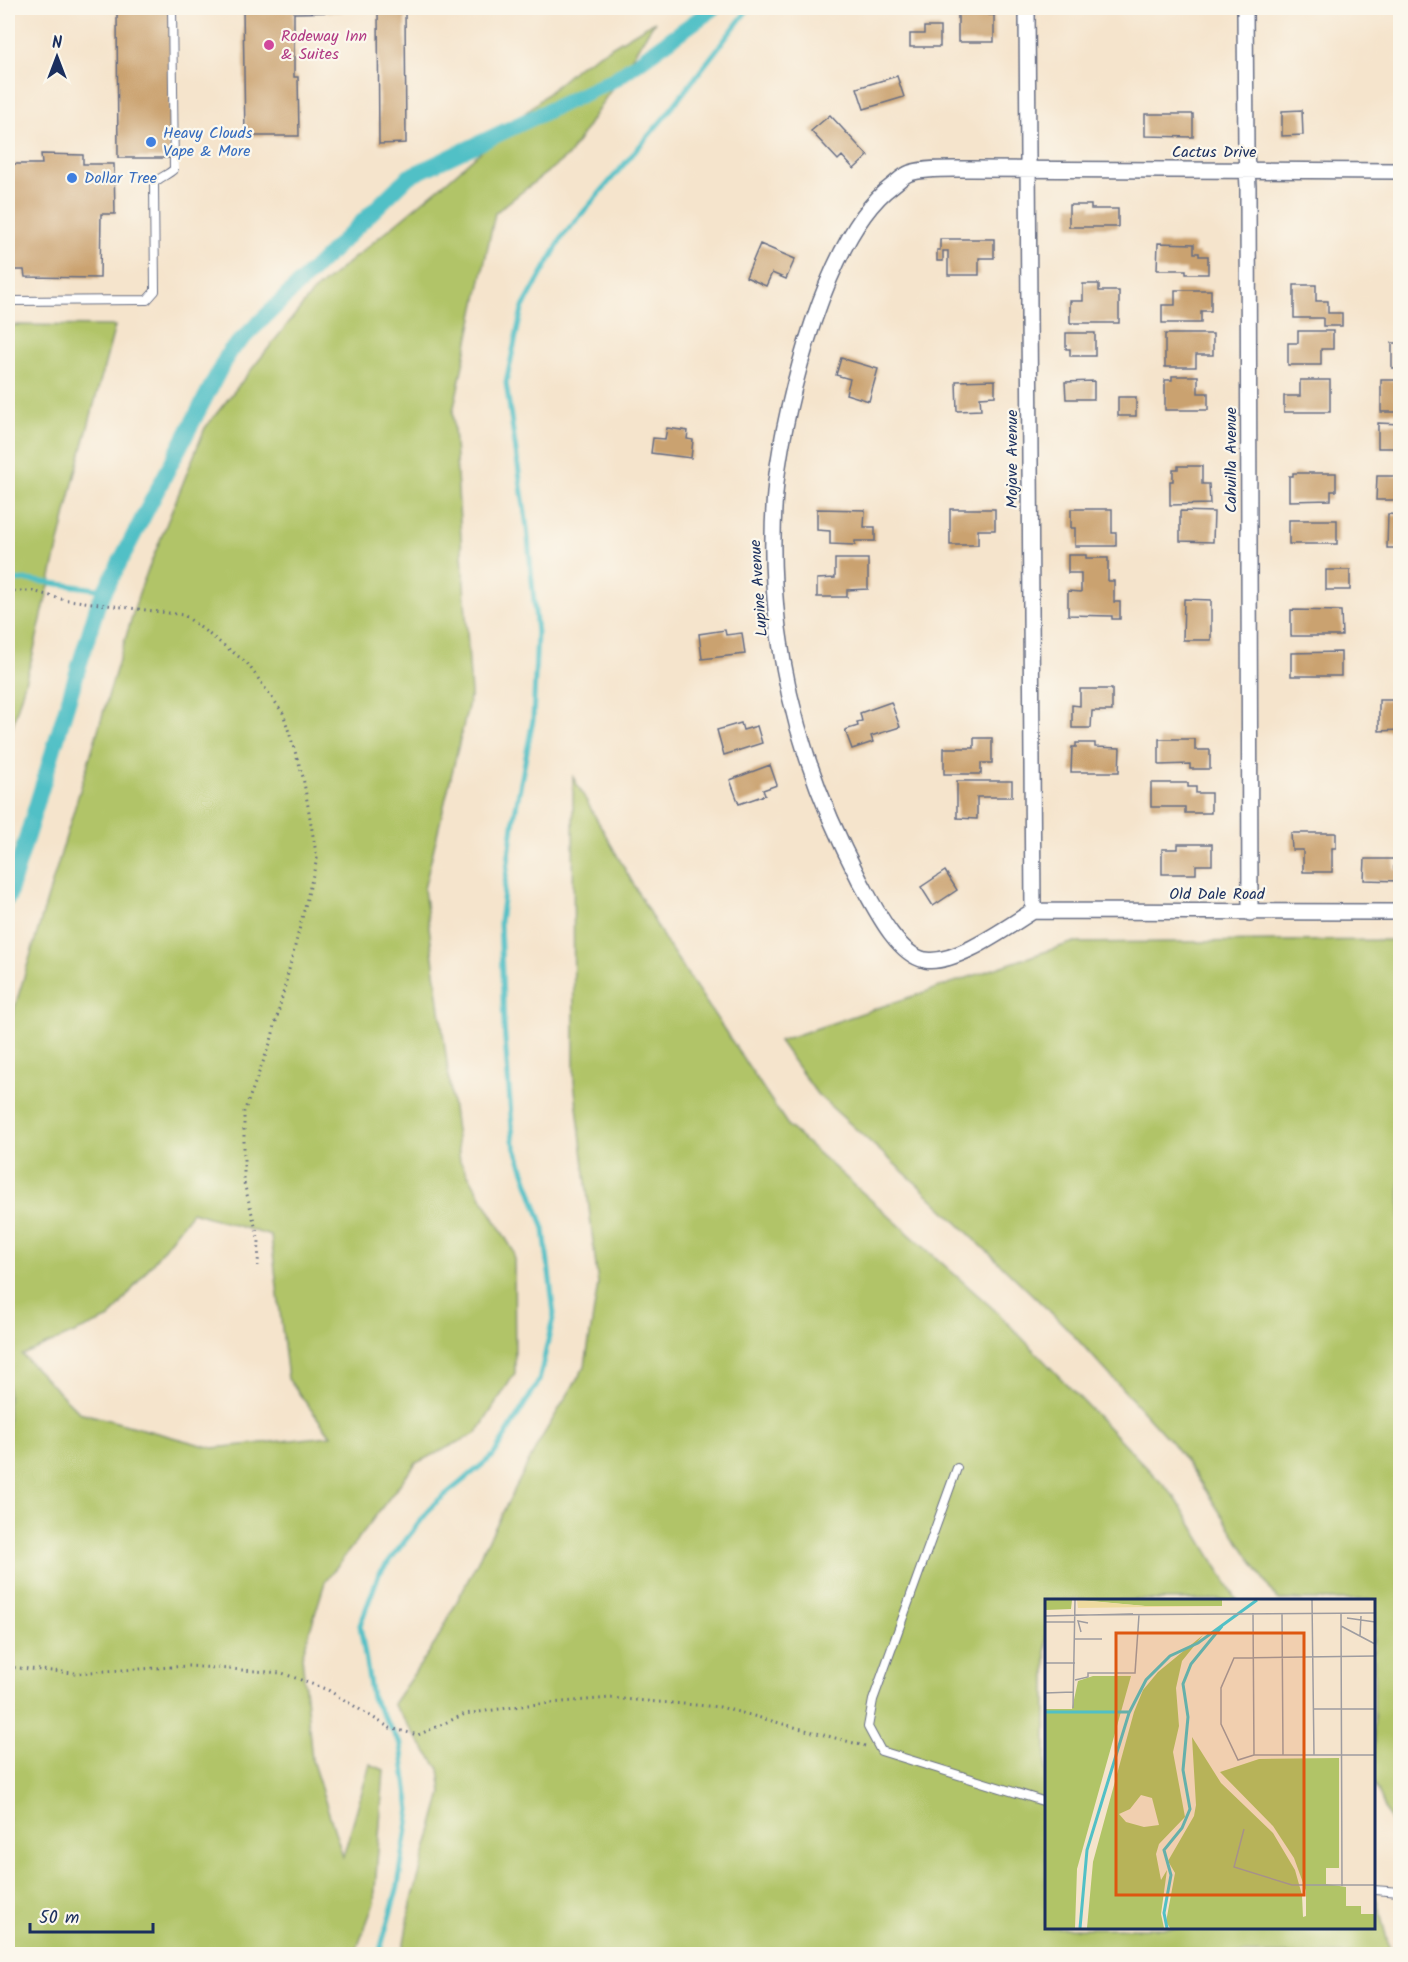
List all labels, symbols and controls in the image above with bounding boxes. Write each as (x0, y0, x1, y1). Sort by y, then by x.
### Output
place label: Rodeway Inn & Suites (281, 24, 367, 67)
north arrow (27, 27, 87, 87)
text: N (52, 31, 62, 56)
marker: Rodeway Inn & Suites (262, 38, 276, 52)
place label: Heavy Clouds Vape & More (163, 121, 253, 164)
marker: Heavy Clouds Vape & More (144, 135, 158, 149)
street label: Cactus Drive (1172, 140, 1256, 165)
place label: Dollar Tree (84, 166, 157, 191)
marker: Dollar Tree (65, 171, 79, 185)
street label: Cahuilla Avenue (1219, 407, 1244, 513)
street label: Mojave Avenue (1000, 410, 1025, 508)
street label: Lupine Avenue (743, 539, 775, 637)
street label: Old Dale Road (1169, 882, 1266, 907)
inset map (1045, 1599, 1375, 1929)
scale bar (30, 1896, 153, 1934)
text: 50 m (39, 1904, 79, 1933)

